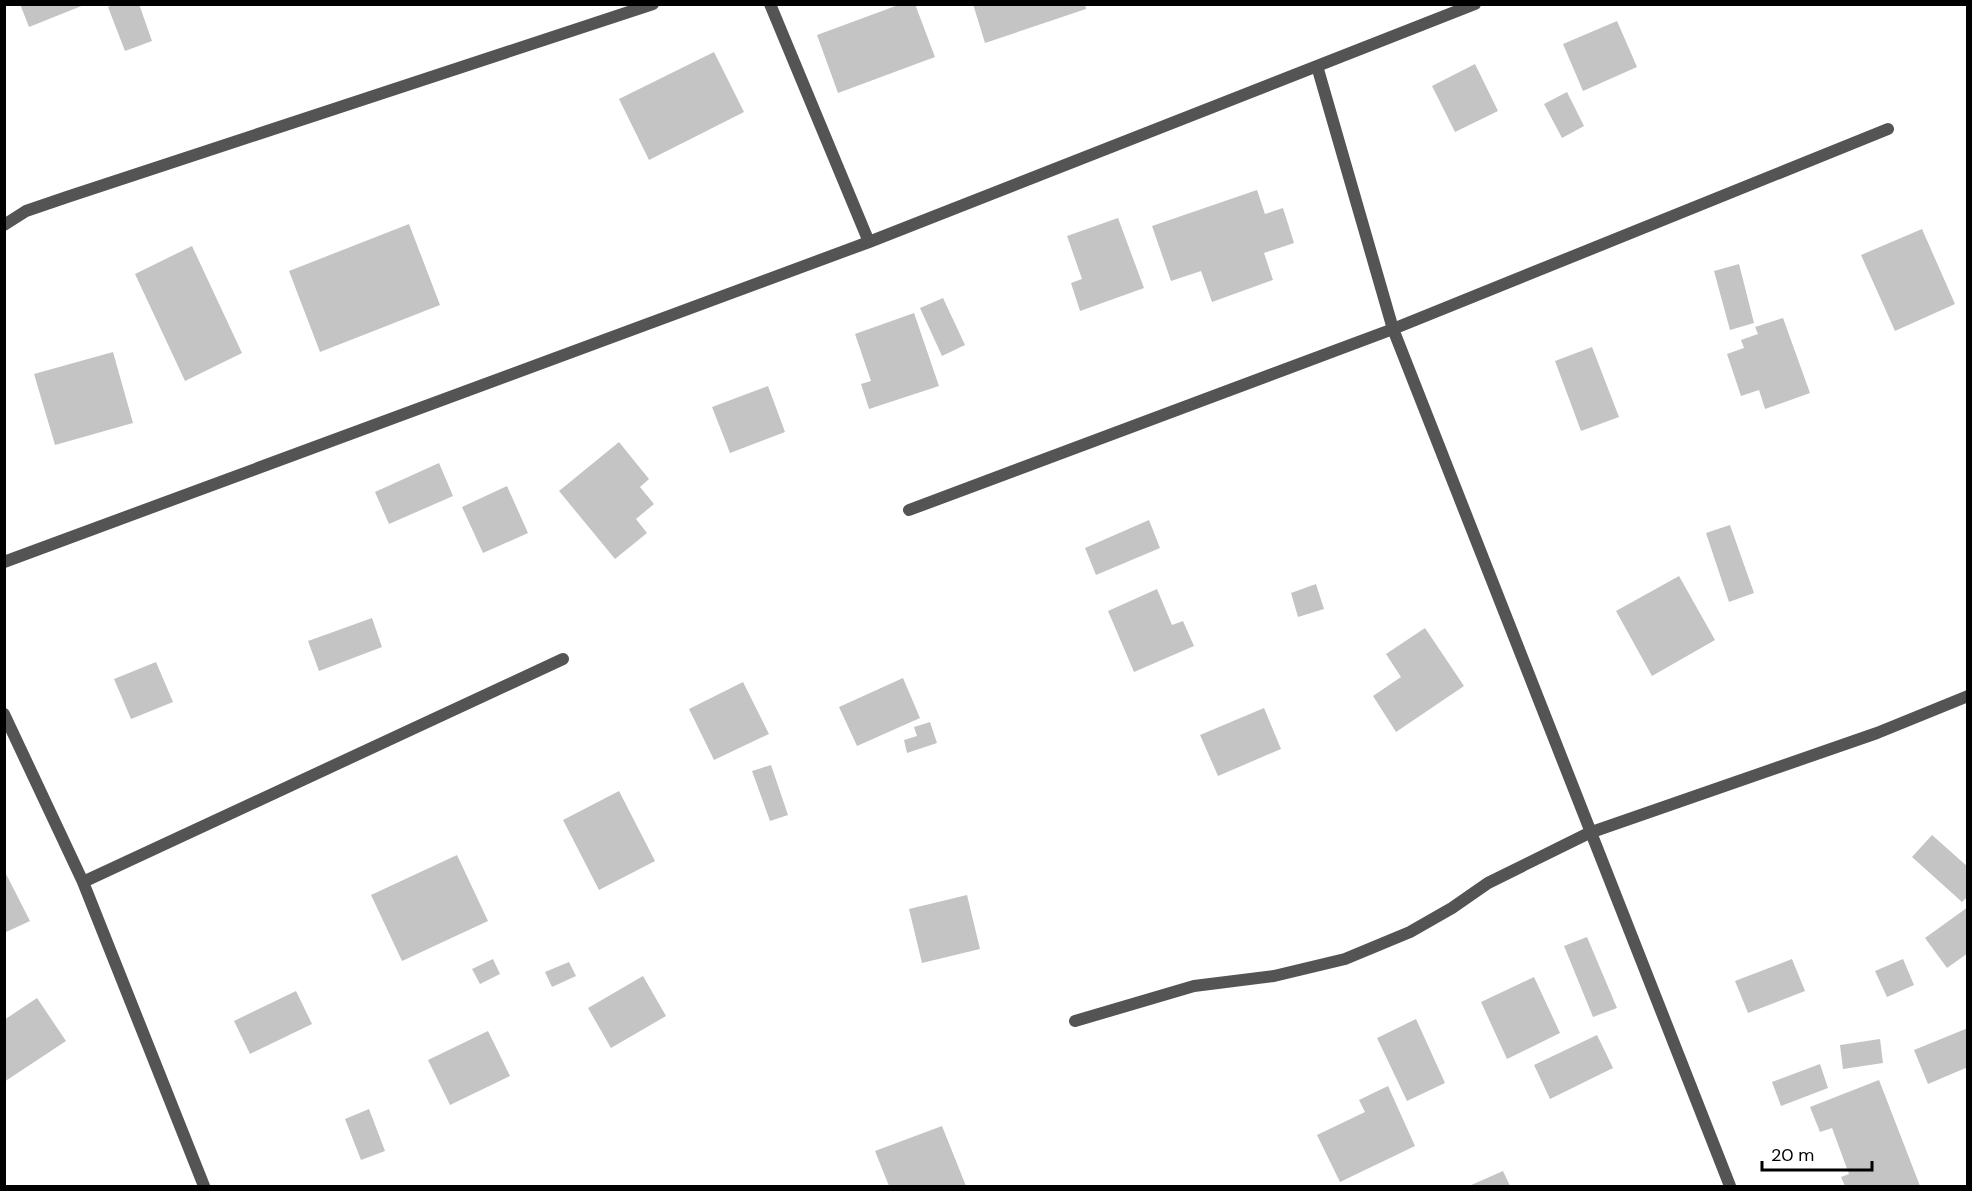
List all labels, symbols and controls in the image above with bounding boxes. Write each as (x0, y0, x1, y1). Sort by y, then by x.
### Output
scale bar (1762, 1134, 1872, 1172)
text: 20 m (1771, 1143, 1814, 1167)

